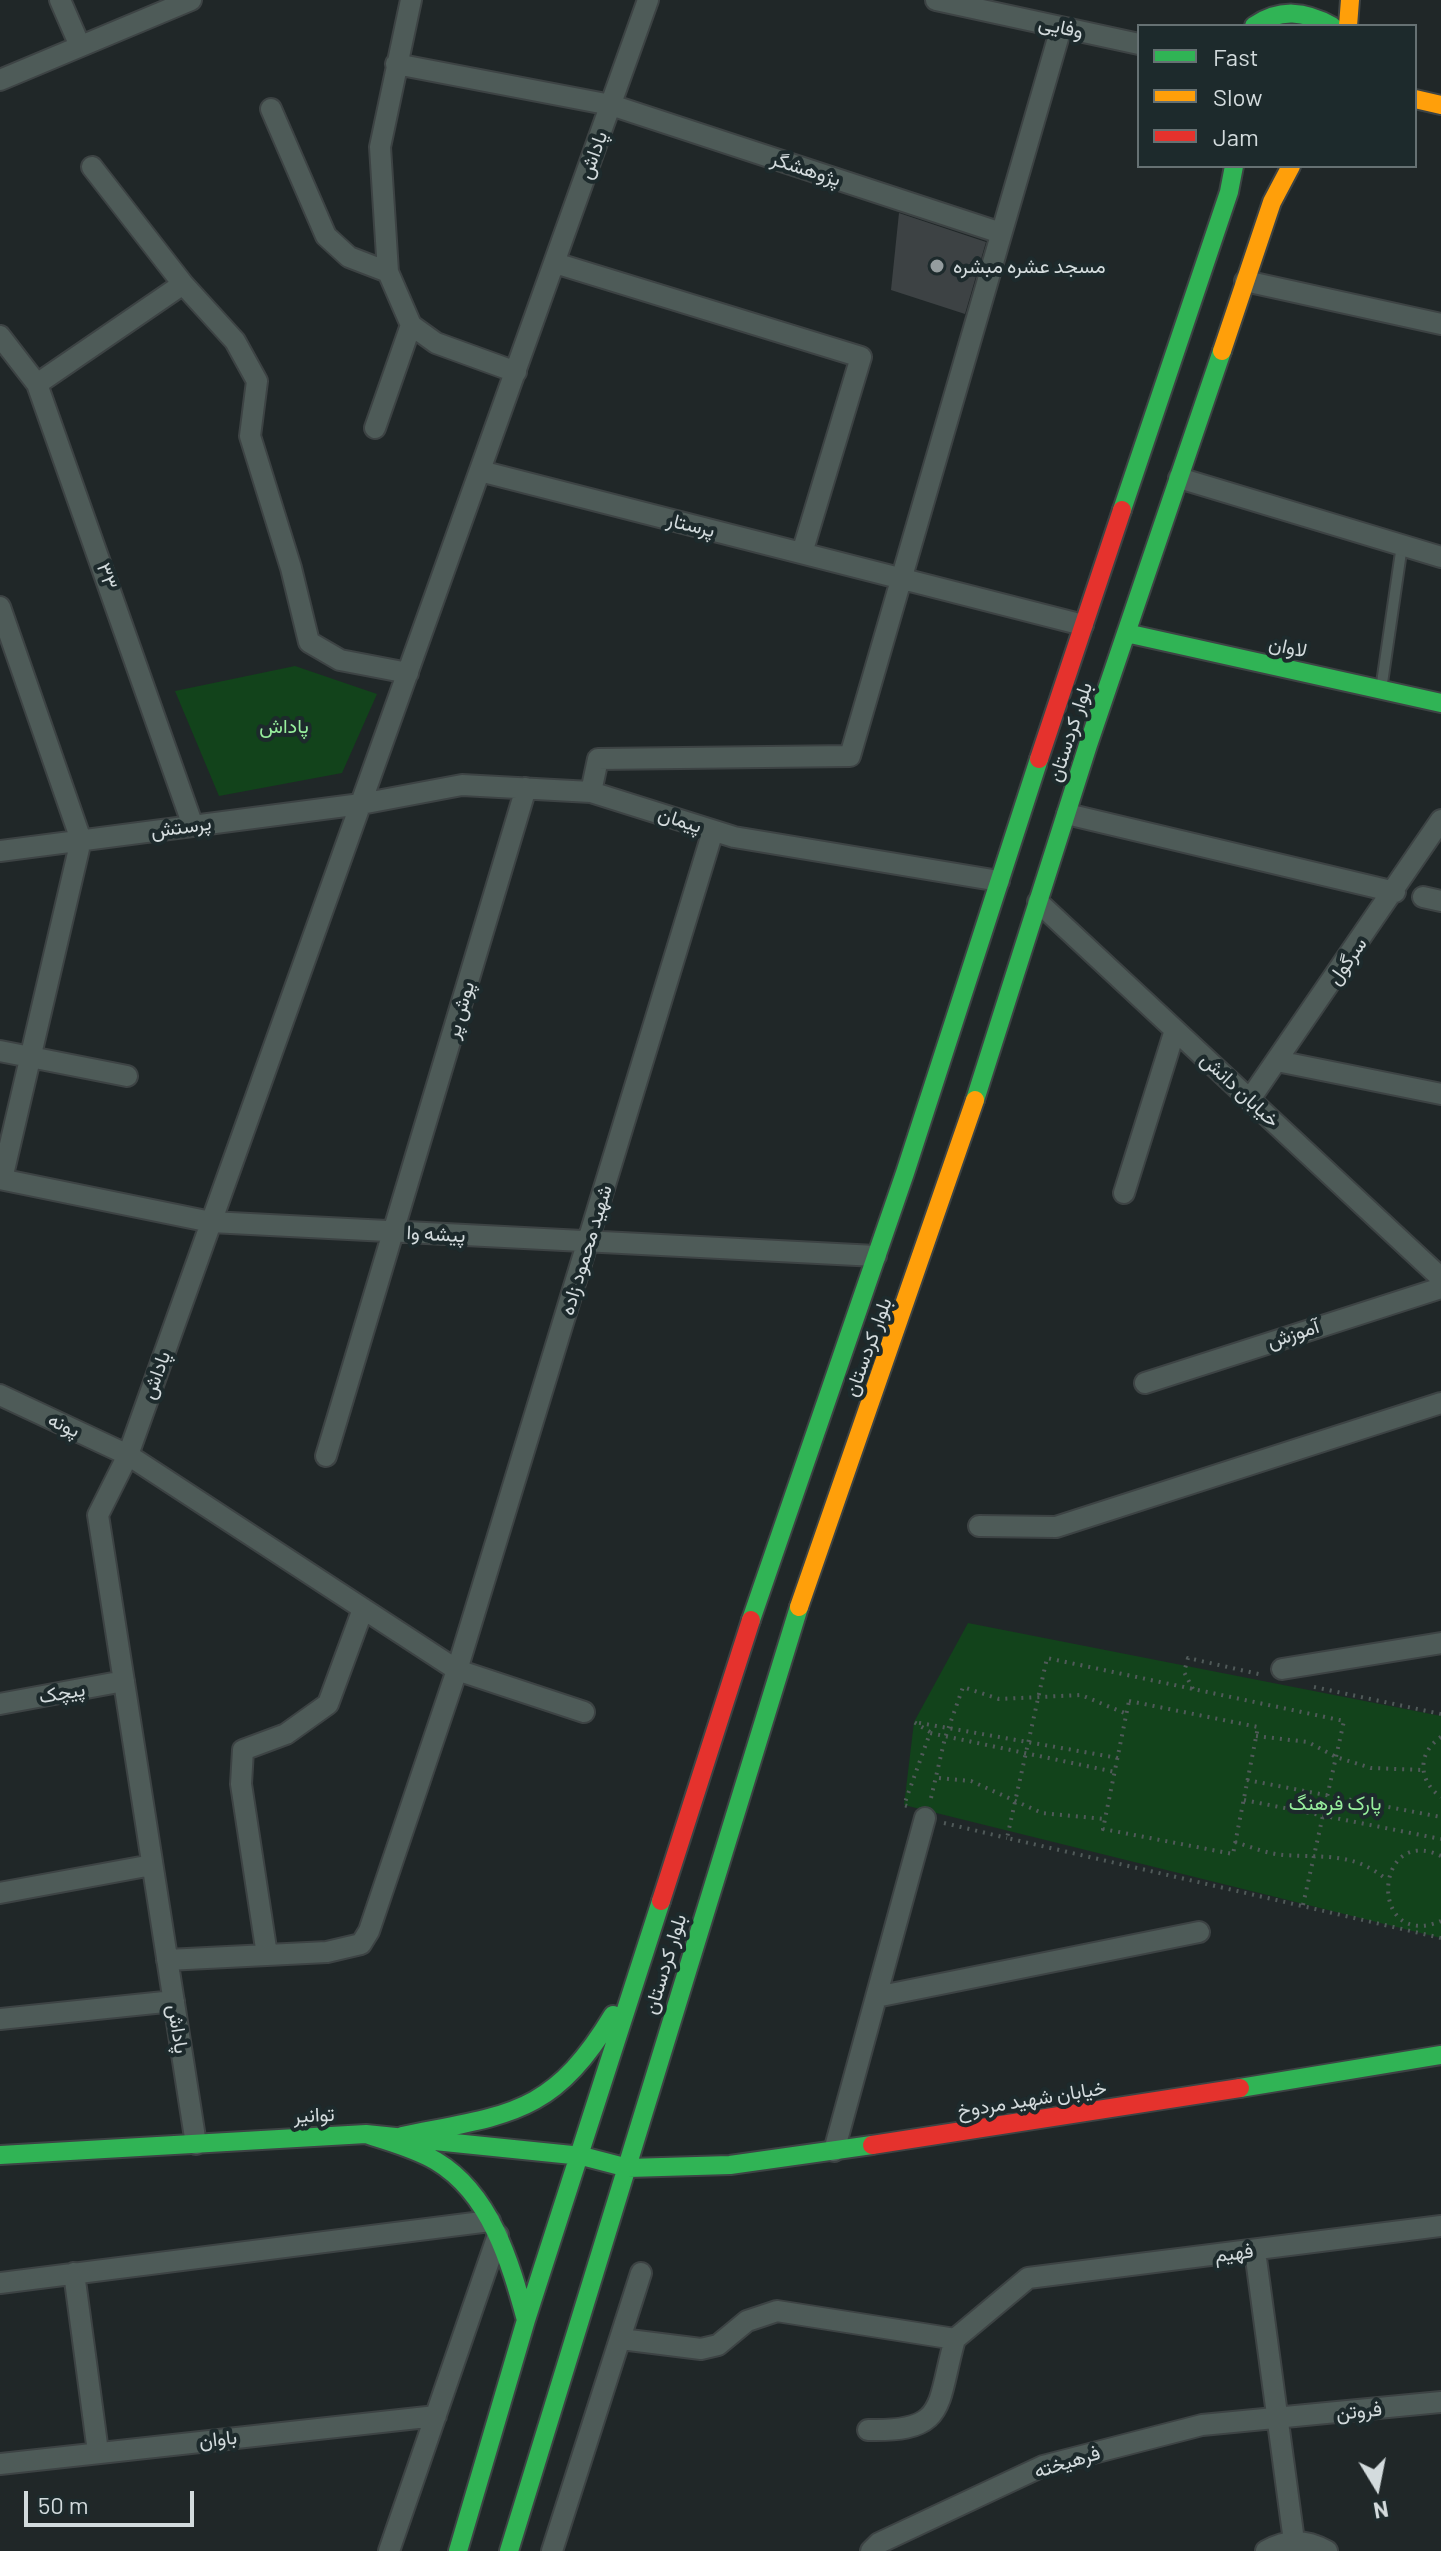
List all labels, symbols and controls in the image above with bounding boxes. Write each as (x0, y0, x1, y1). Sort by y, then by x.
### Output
street label: وفایی (1036, 11, 1086, 43)
legend (1137, 24, 1417, 168)
text: Fast (1213, 42, 1258, 71)
text: Slow (1213, 82, 1262, 111)
text: Jam (1213, 122, 1259, 151)
street label: پاداش (573, 128, 613, 182)
street label: پژوهشگر (768, 146, 844, 192)
place label: مسجد عشره مبشره (953, 254, 1106, 278)
marker: مسجد عشره مبشره (928, 257, 946, 275)
street label: پرستار (665, 507, 717, 543)
street label: ۳۳ (91, 560, 123, 592)
street label: لاوان (1267, 631, 1309, 663)
street label: بلوار کردستان (1043, 679, 1097, 785)
park label: پاداش (259, 714, 309, 738)
street label: پیمان (655, 802, 705, 838)
street label: پرستش (149, 811, 213, 843)
street label: سرگول (1322, 933, 1372, 989)
street label: پوش پر (440, 979, 480, 1041)
street label: خیابان دانش (1196, 1047, 1284, 1133)
street label: شهید محمود زاده (555, 1182, 617, 1318)
street label: پیشه وا (406, 1220, 466, 1248)
street label: بلوار کردستان (839, 1294, 897, 1400)
street label: آموزش (1264, 1314, 1322, 1354)
street label: پاداش (136, 1348, 176, 1402)
street label: پونه (44, 1407, 84, 1443)
street label: پیچک (37, 1677, 87, 1709)
park label: پارک فرهنگ (1289, 1791, 1381, 1815)
street label: بلوار کردستان (638, 1911, 692, 2017)
street label: پاداش (162, 2003, 194, 2055)
street label: خیابان شهید مردوخ (956, 2075, 1108, 2123)
street label: توانیر (293, 2102, 335, 2128)
street label: فهیم (1213, 2239, 1255, 2267)
street label: فروتن (1335, 2397, 1383, 2425)
street label: باوان (198, 2425, 238, 2453)
street label: فرهیخته (1031, 2441, 1103, 2483)
north arrow (1337, 2447, 1417, 2527)
scale bar (28, 2475, 198, 2525)
text: 50 m (38, 2490, 89, 2519)
text: N (1372, 2497, 1391, 2525)

